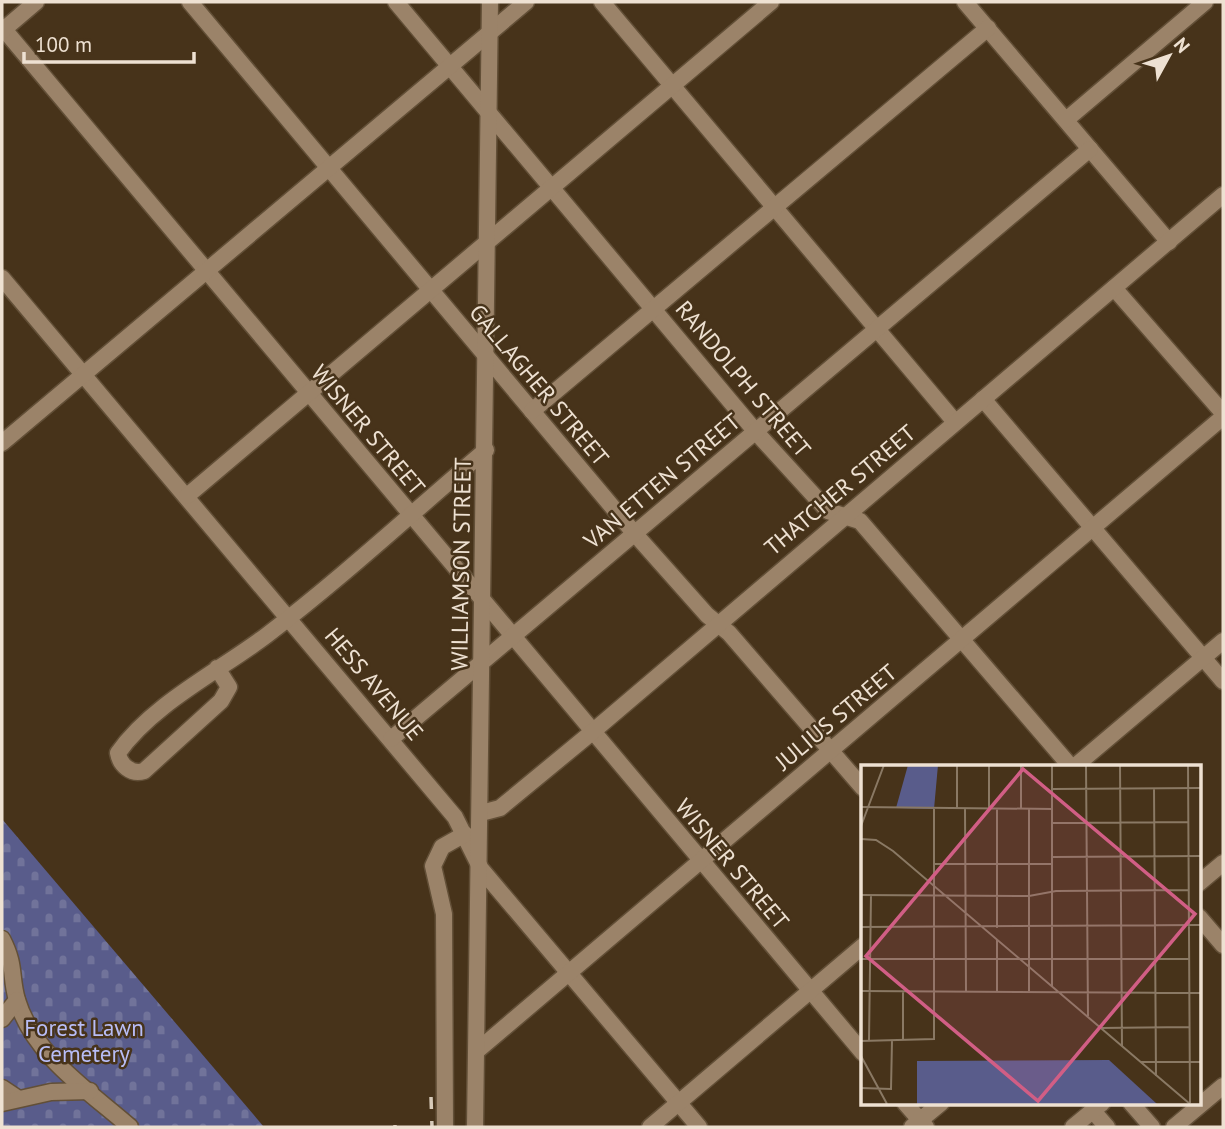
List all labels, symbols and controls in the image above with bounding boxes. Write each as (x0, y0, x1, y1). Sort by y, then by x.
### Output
scale bar (24, 21, 194, 65)
north arrow (1134, 21, 1204, 91)
text: 100 m (35, 31, 92, 58)
text: N (1169, 33, 1195, 58)
street label: RANDOLPH STREET (670, 295, 817, 463)
street label: GALLAGHER STREET (463, 298, 616, 472)
street label: WISNER STREET (305, 358, 432, 501)
street label: VAN ETTEN STREET (577, 407, 746, 555)
street label: THATCHER STREET (758, 418, 921, 561)
street label: WILLIAMSON STREET (444, 457, 477, 671)
street label: HESS AVENUE (319, 621, 430, 746)
street label: JULIUS STREET (768, 657, 903, 776)
inset map (861, 765, 1200, 1104)
street label: WISNER STREET (669, 792, 796, 935)
park label: Forest Lawn Cemetery (24, 1013, 144, 1068)

